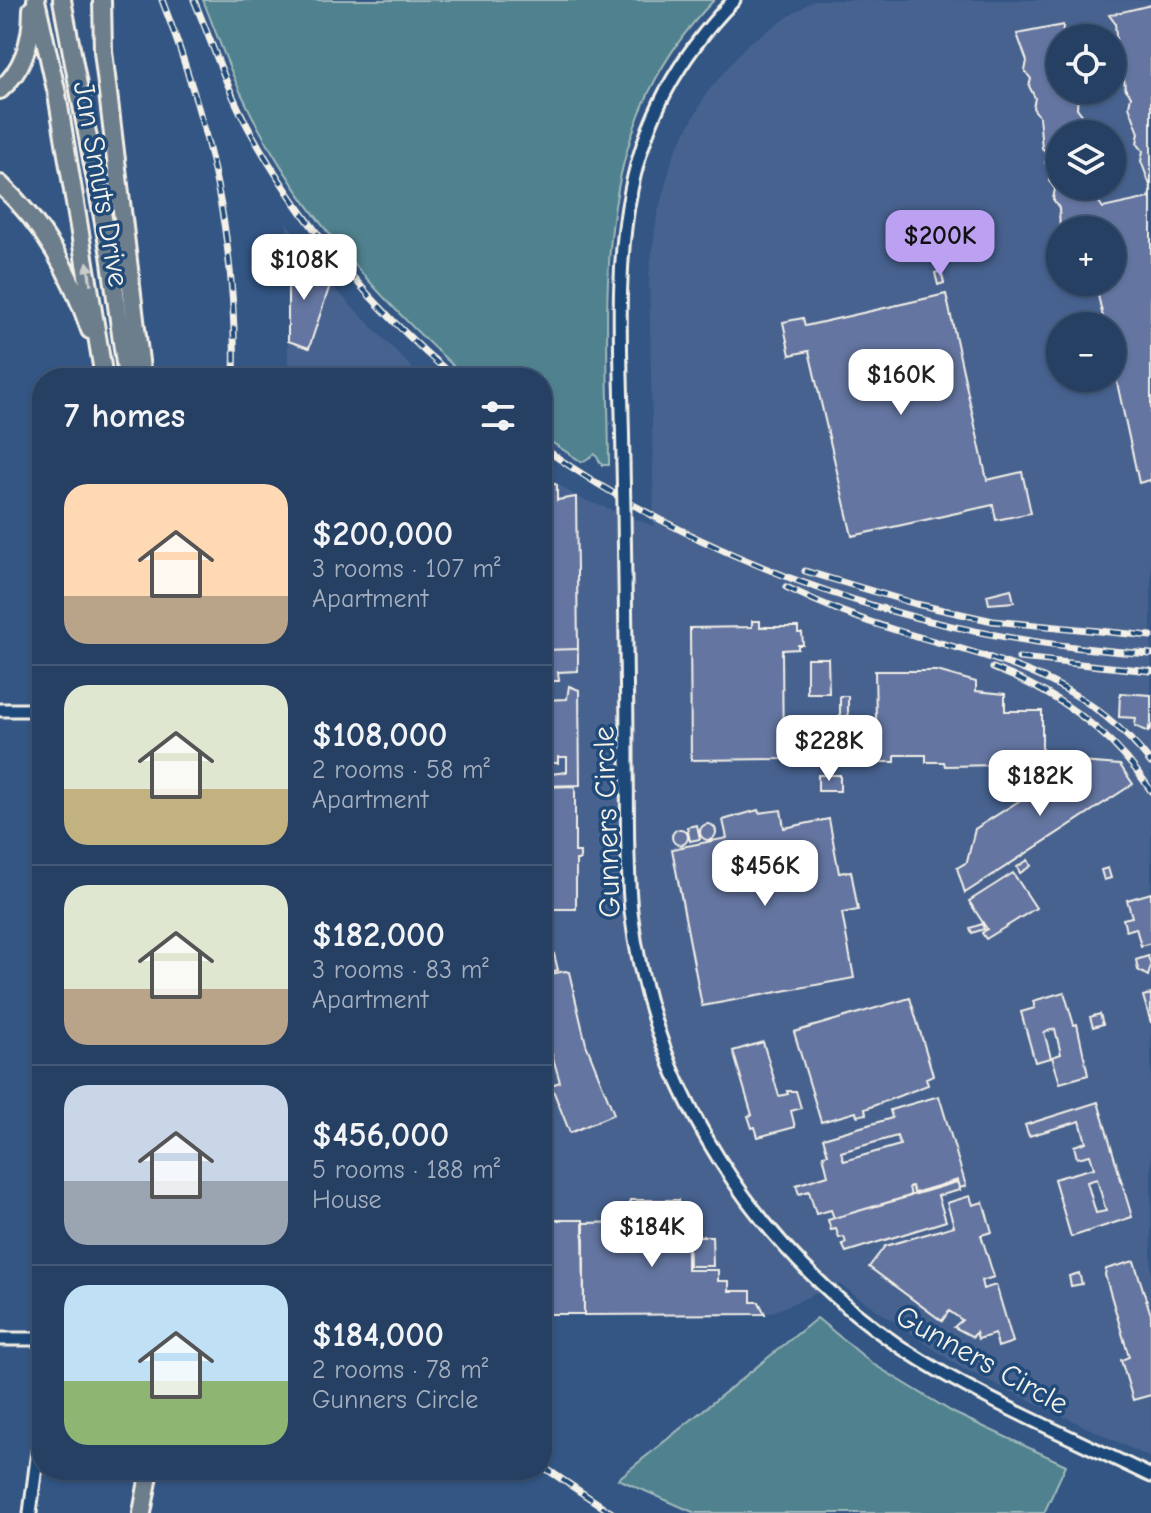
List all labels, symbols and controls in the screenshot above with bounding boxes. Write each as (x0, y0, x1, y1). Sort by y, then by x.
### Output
map controls (1046, 24, 1126, 392)
button: locate (1046, 24, 1126, 104)
street label: Jan Smuts Drive (66, 78, 136, 290)
button: layers (1046, 120, 1126, 200)
pin: $200K (884, 210, 996, 278)
button: + (1046, 216, 1126, 296)
text: $200K (904, 221, 976, 251)
pin: $108K (248, 234, 360, 302)
text: $108K (270, 245, 338, 275)
one-way arrow (82, 260, 95, 285)
button: − (1046, 312, 1126, 392)
pin: $160K (845, 349, 957, 417)
text: $160K (867, 360, 935, 390)
icon: filters (476, 394, 520, 438)
text: 7 homes (64, 396, 185, 436)
text: $200,000 (312, 514, 453, 554)
icon: home (128, 516, 224, 612)
text: 3 rooms · 107 m² (312, 554, 501, 584)
text: Apartment (312, 584, 428, 614)
text: $108,000 (312, 715, 448, 755)
pin: $228K (773, 715, 885, 783)
icon: home (128, 717, 224, 813)
street label: Gunners Circle (586, 726, 628, 918)
text: $228K (794, 726, 864, 756)
pin: $182K (984, 750, 1096, 818)
text: 2 rooms · 58 m² (312, 755, 490, 785)
text: $182K (1007, 761, 1073, 791)
text: Apartment (312, 785, 428, 815)
pin: $456K (709, 840, 821, 908)
text: $456K (730, 851, 800, 881)
text: $182,000 (312, 915, 445, 955)
icon: home (128, 917, 224, 1013)
text: 3 rooms · 83 m² (312, 955, 489, 985)
text: Apartment (312, 985, 428, 1015)
text: $456,000 (312, 1115, 449, 1155)
icon: home (128, 1117, 224, 1213)
text: 5 rooms · 188 m² (312, 1155, 500, 1185)
text: House (312, 1185, 382, 1215)
pin: $184K (596, 1201, 708, 1269)
text: $184K (619, 1212, 685, 1242)
street label: Gunners Circle (890, 1298, 1074, 1422)
text: $184,000 (312, 1315, 444, 1355)
icon: home (128, 1317, 224, 1413)
text: 2 rooms · 78 m² (312, 1355, 488, 1385)
text: Gunners Circle (312, 1385, 478, 1415)

